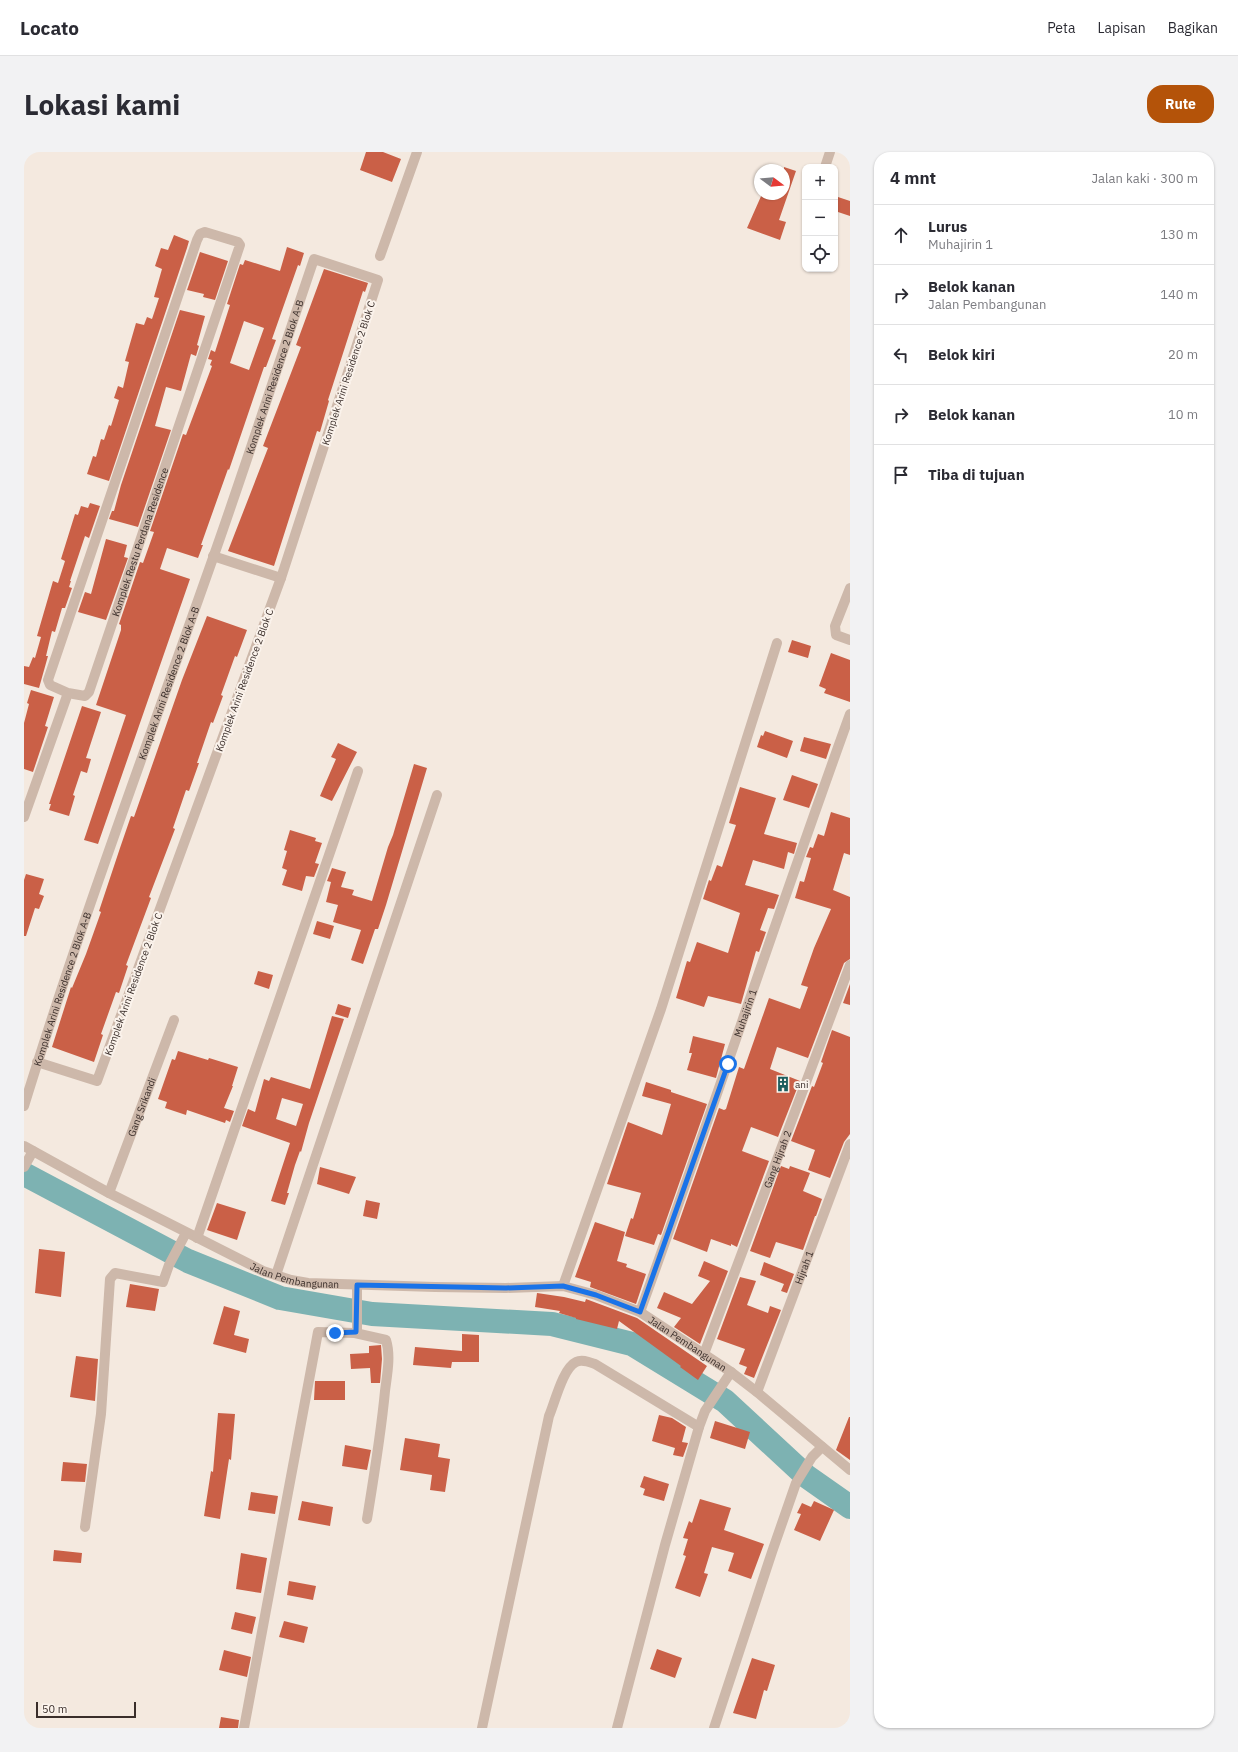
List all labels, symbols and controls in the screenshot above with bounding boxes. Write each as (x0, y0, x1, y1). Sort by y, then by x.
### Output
text: Locato (20, 16, 79, 40)
text: Peta (1047, 19, 1075, 37)
text: Lapisan (1097, 19, 1146, 37)
text: Bagikan (1168, 19, 1218, 37)
button: Rute (1147, 85, 1214, 123)
text: Lokasi kami (24, 86, 180, 123)
north arrow (754, 164, 790, 200)
map controls (802, 164, 838, 272)
button: + (802, 164, 838, 200)
text: 4 mnt (890, 167, 936, 189)
text: Jalan kaki · 300 m (1091, 170, 1198, 187)
button: − (802, 200, 838, 236)
text: Lurus (928, 217, 967, 236)
icon: ahead (890, 224, 912, 246)
text: 130 m (1160, 226, 1198, 243)
button: locate (802, 236, 838, 272)
text: Muhajirin 1 (928, 236, 993, 253)
text: Belok kanan (928, 277, 1015, 296)
icon: right (890, 284, 912, 306)
text: 140 m (1160, 286, 1198, 303)
text: Jalan Pembangunan (928, 296, 1046, 313)
street label: Komplek Arini Residence 2 Blok A-B (243, 298, 307, 456)
street label: Komplek Arini Residence 2 Blok C (319, 299, 378, 447)
icon: left (890, 344, 912, 366)
text: Belok kiri (928, 345, 995, 364)
text: 20 m (1168, 346, 1198, 363)
icon: right (890, 404, 912, 426)
text: Belok kanan (928, 405, 1015, 424)
text: 10 m (1168, 406, 1198, 423)
icon: arrive (890, 464, 912, 486)
street label: Komplek Restu Perdana Residence (109, 465, 172, 618)
text: Tiba di tujuan (928, 465, 1025, 484)
street label: Komplek Arini Residence 2 Blok A-B (136, 605, 202, 762)
street label: Komplek Arini Residence 2 Blok C (213, 607, 276, 753)
street label: Komplek Arini Residence 2 Blok A-B (31, 910, 94, 1068)
street label: Komplek Arini Residence 2 Blok C (102, 911, 165, 1057)
street label: Muhajirin 1 (731, 987, 760, 1039)
route start (719, 1055, 737, 1073)
building icon: ani (774, 1075, 792, 1093)
street label: Gang Srikandi (125, 1076, 159, 1138)
place label: ani (795, 1078, 809, 1091)
street label: Gang Hijrah 2 (761, 1129, 794, 1190)
street label: Hijrah 1 (792, 1249, 816, 1286)
street label: Jalan Pembangunan (248, 1260, 339, 1291)
street label: Jalan Pembangunan (646, 1313, 729, 1374)
route end (326, 1324, 344, 1342)
scale bar (36, 1700, 136, 1719)
text: 50 m (42, 1702, 67, 1716)

